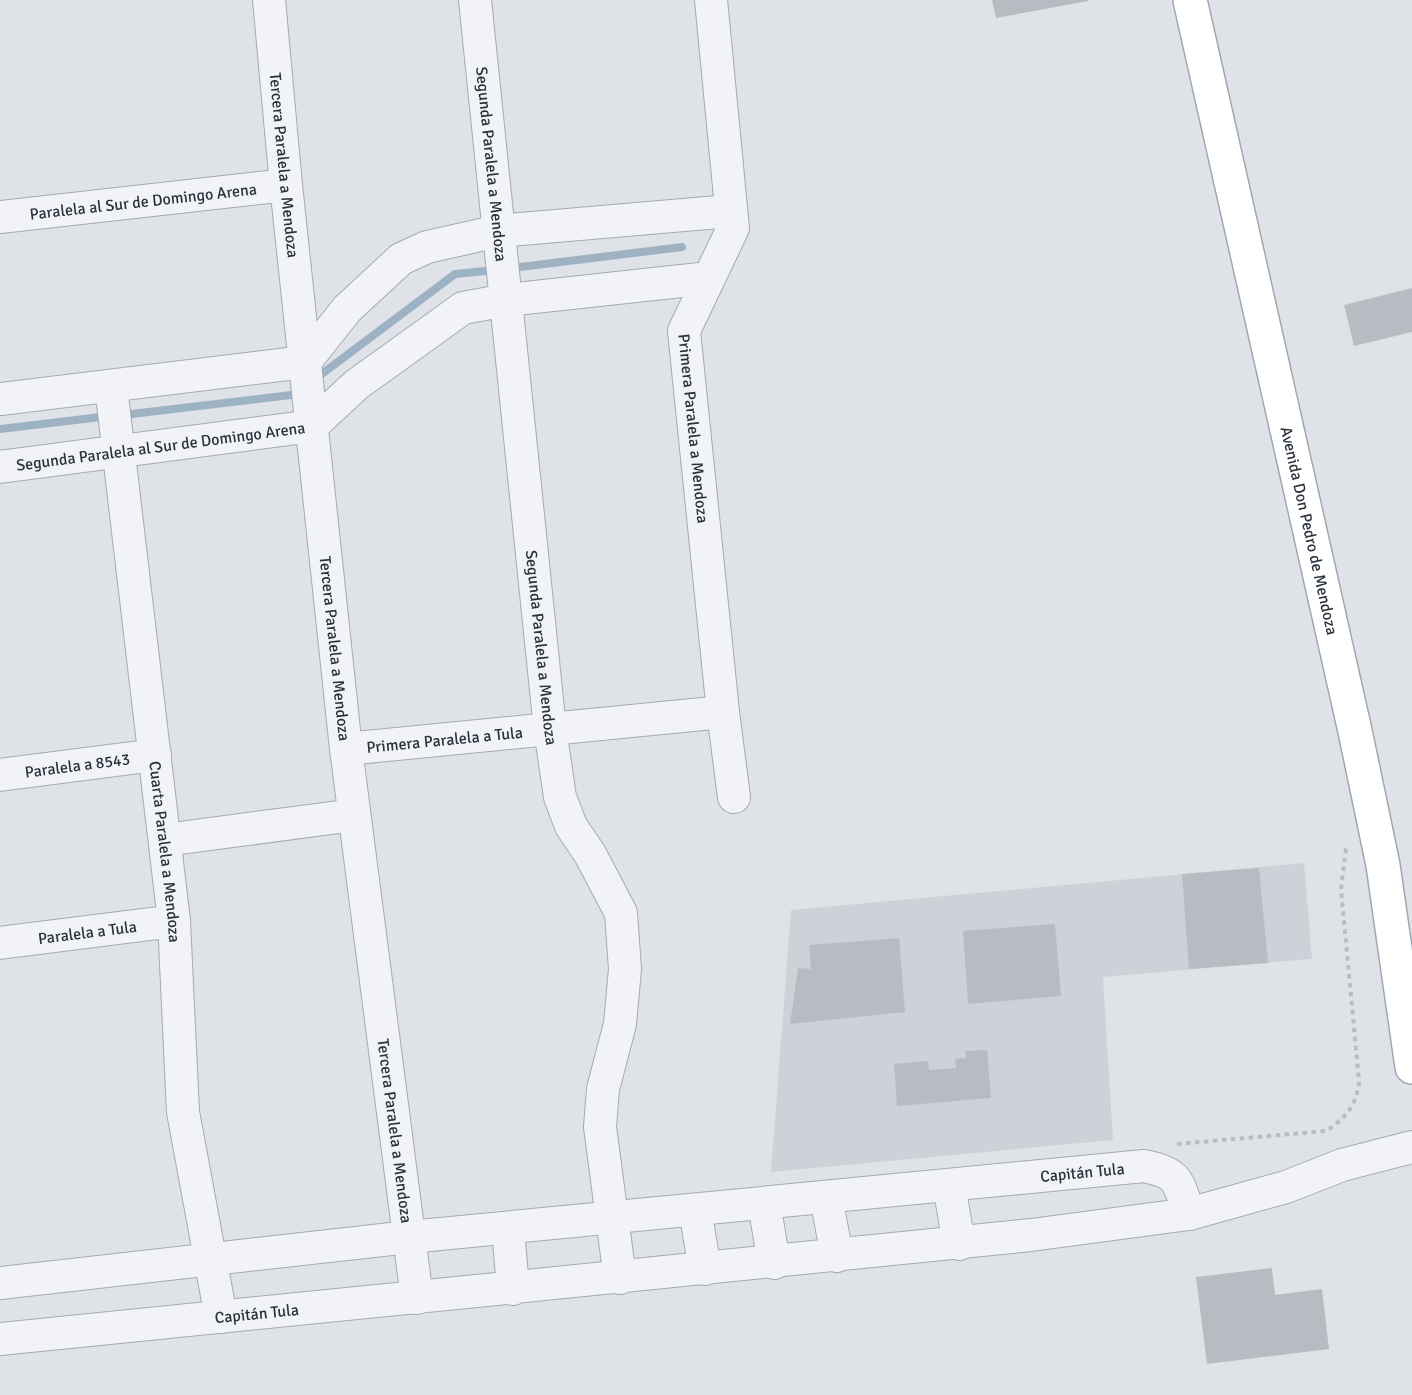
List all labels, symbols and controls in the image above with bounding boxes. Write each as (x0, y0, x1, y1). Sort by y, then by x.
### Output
street label: Segunda Paralela a Mendoza (471, 66, 511, 263)
street label: Tercera Paralela a Mendoza (265, 72, 303, 259)
street label: Paralela al Sur de Domingo Arena (29, 179, 258, 225)
street label: Primera Paralela a Mendoza (673, 333, 713, 524)
street label: Segunda Paralela al Sur de Domingo Arena (15, 418, 306, 476)
street label: Avenida Don Pedro de Mendoza (1276, 425, 1342, 637)
street label: Segunda Paralela a Mendoza (521, 549, 561, 747)
street label: Tercera Paralela a Mendoza (315, 555, 354, 742)
street label: Primera Paralela a Tula (365, 723, 524, 758)
street label: Paralela a 8543 (24, 749, 131, 783)
street label: Cuarta Paralela a Mendoza (144, 760, 184, 943)
street label: Paralela a Tula (37, 917, 138, 949)
street label: Tercera Paralela a Mendoza (373, 1037, 416, 1224)
street label: Capitán Tula (1039, 1159, 1125, 1187)
street label: Capitán Tula (214, 1300, 300, 1328)

